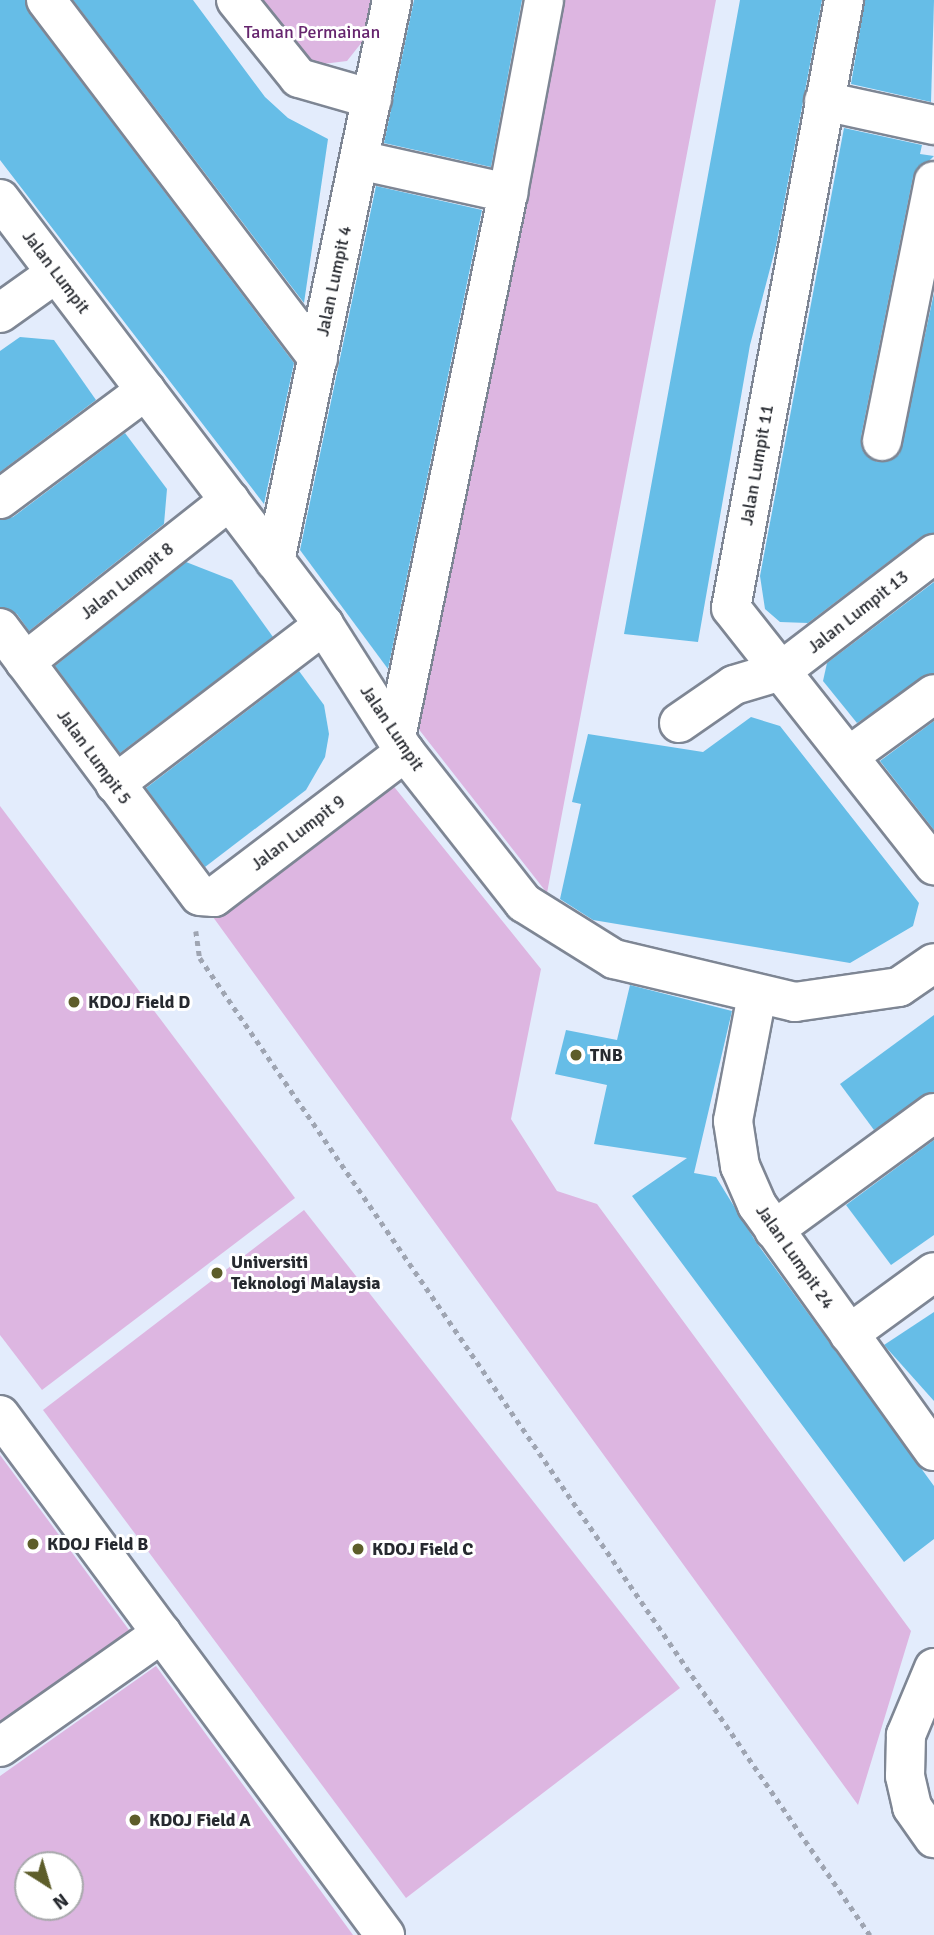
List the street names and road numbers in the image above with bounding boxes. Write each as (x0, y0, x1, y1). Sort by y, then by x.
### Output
street label: Jalan Lumpit 4 (312, 224, 356, 338)
street label: Jalan Lumpit (18, 226, 94, 318)
street label: Jalan Lumpit 11 (736, 403, 778, 527)
street label: Jalan Lumpit 8 (76, 538, 178, 624)
street label: Jalan Lumpit 13 (803, 566, 913, 658)
street label: Jalan Lumpit (355, 681, 429, 775)
street label: Jalan Lumpit 5 (52, 705, 136, 809)
street label: Jalan Lumpit 9 (247, 791, 349, 875)
street label: Jalan Lumpit 24 (751, 1201, 839, 1313)

